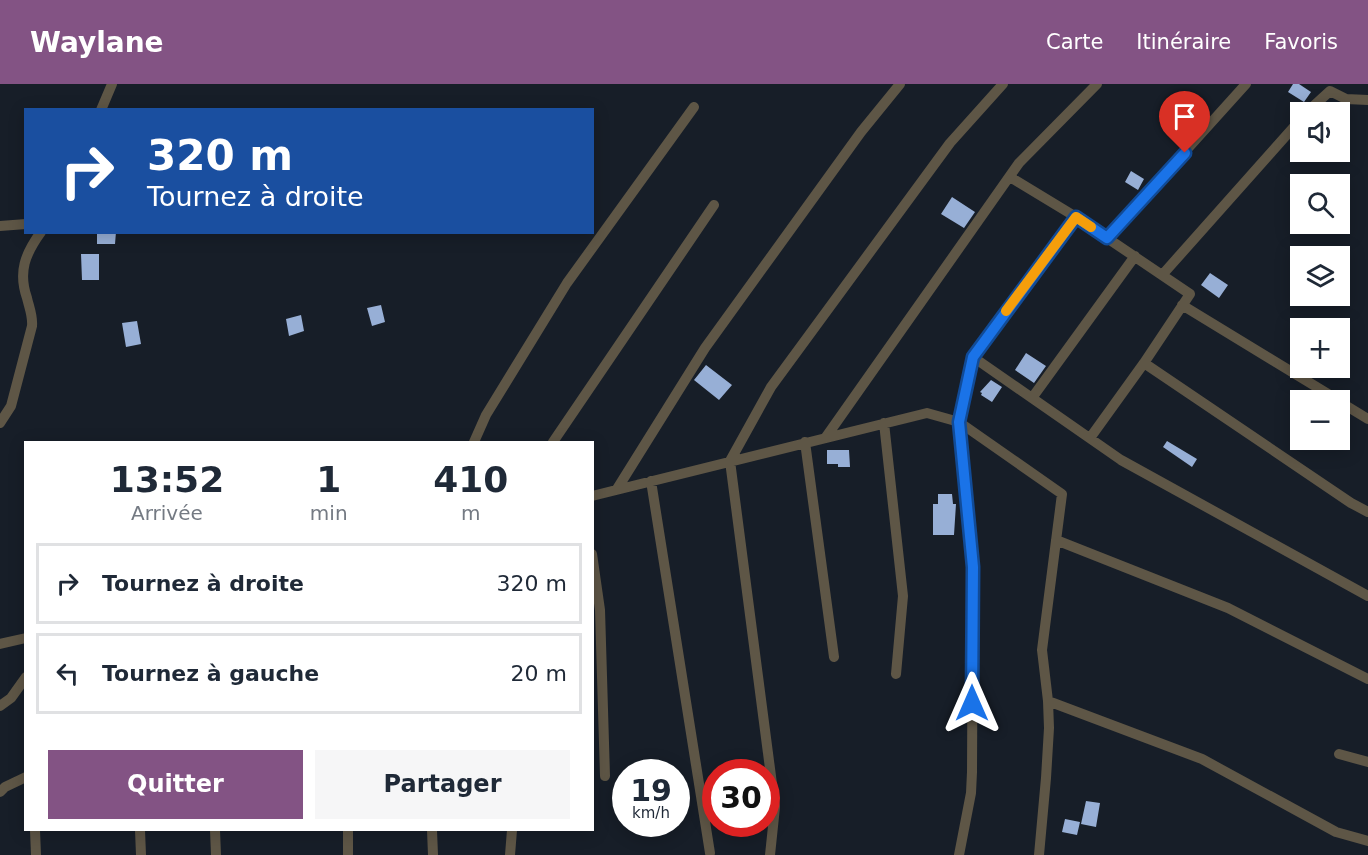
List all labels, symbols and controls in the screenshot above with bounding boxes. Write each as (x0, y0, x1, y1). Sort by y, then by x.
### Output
text: Waylane (30, 26, 164, 59)
text: Carte (1046, 30, 1103, 54)
text: Itinéraire (1136, 30, 1231, 54)
text: Favoris (1264, 30, 1338, 54)
pin (1159, 91, 1210, 153)
icon: arrive (1168, 100, 1201, 133)
map controls (1290, 102, 1350, 450)
button: sound (1290, 102, 1350, 162)
text: 320 m (147, 131, 293, 180)
icon: right (48, 132, 126, 210)
button: search (1290, 174, 1350, 234)
text: Tournez à droite (147, 181, 364, 212)
button: layers (1290, 246, 1350, 306)
button: + (1290, 318, 1350, 378)
button: − (1290, 390, 1350, 450)
text: 13:52 (110, 459, 224, 500)
text: 1 (316, 459, 341, 500)
text: 410 (433, 459, 508, 500)
text: Arrivée (131, 501, 203, 525)
text: min (310, 501, 348, 525)
text: m (461, 501, 481, 525)
icon: right (51, 567, 84, 600)
text: Tournez à droite (102, 571, 304, 596)
text: 320 m (497, 571, 567, 596)
icon: left (51, 657, 84, 690)
text: Tournez à gauche (102, 661, 319, 686)
text: 20 m (511, 661, 567, 686)
position arrow (940, 671, 1004, 735)
button: Quitter (48, 750, 303, 819)
button: Partager (315, 750, 570, 819)
speed limit sign: 30 (702, 759, 780, 837)
text: 19 (630, 773, 672, 808)
text: km/h (632, 804, 670, 822)

